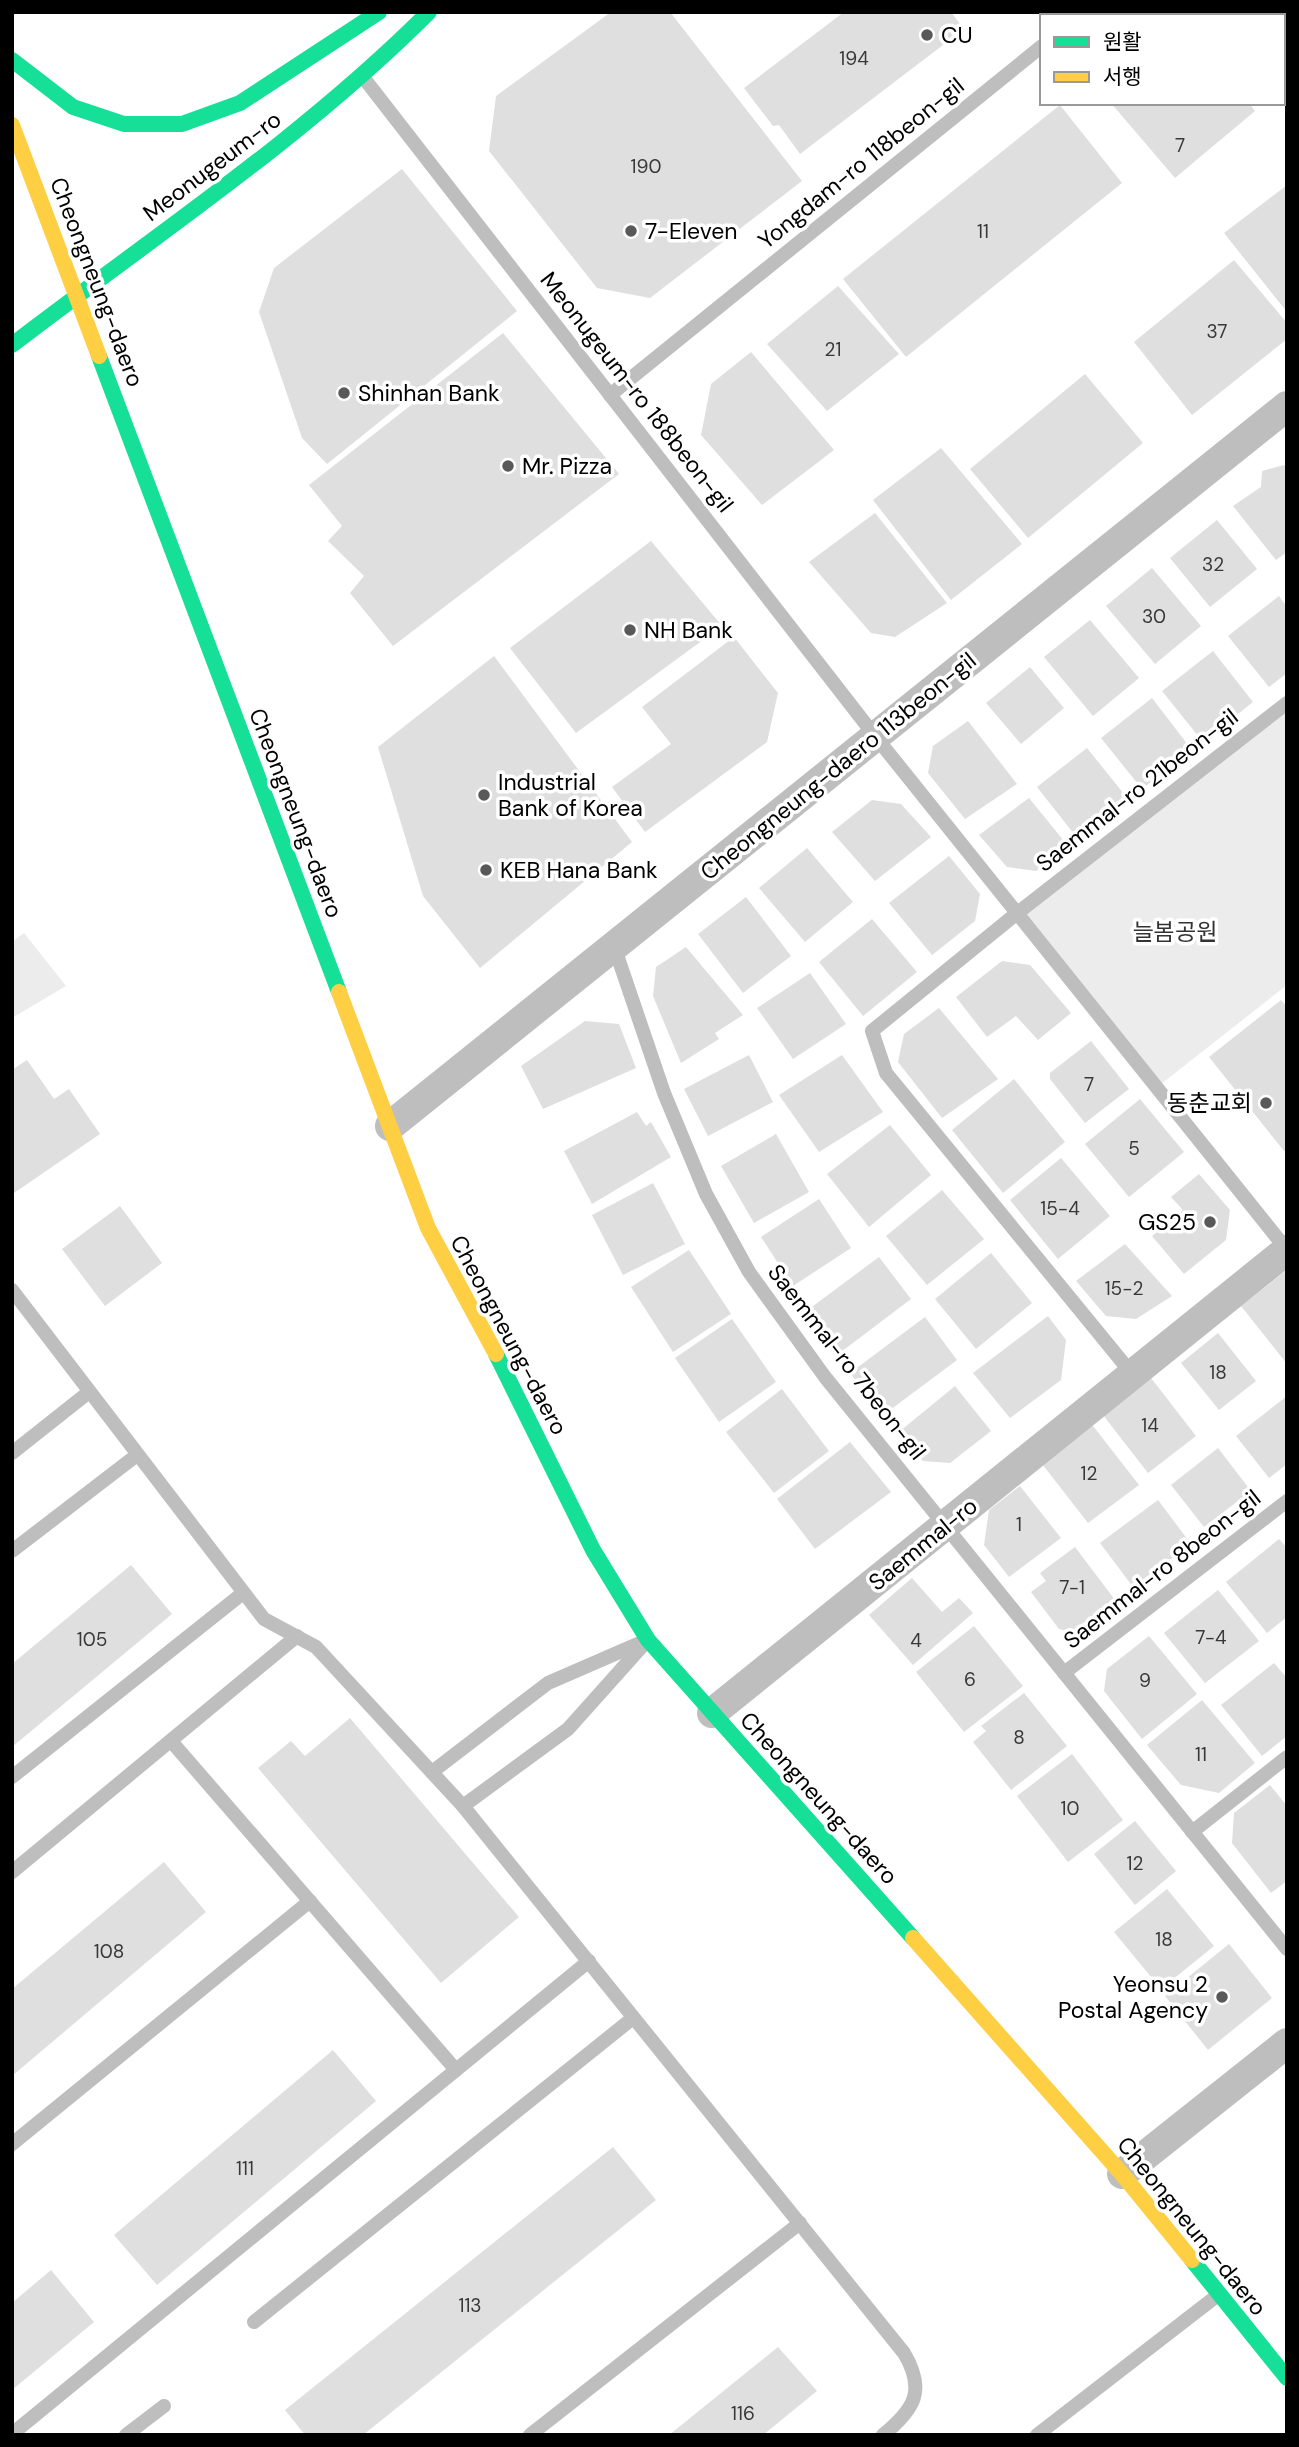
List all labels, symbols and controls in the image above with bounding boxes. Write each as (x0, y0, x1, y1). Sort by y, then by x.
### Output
legend (1040, 14, 1285, 105)
place label: CU (941, 20, 973, 50)
marker: CU (919, 27, 935, 43)
text: 원활 (1103, 28, 1142, 56)
house number: 194 (839, 46, 869, 71)
text: 서행 (1103, 63, 1142, 91)
street label: Yongdam-ro 118beon-gil (752, 71, 970, 255)
street label: Meonugeum-ro (137, 104, 287, 228)
house number: 7 (1175, 133, 1185, 158)
house number: 190 (631, 154, 661, 179)
street label: Cheongneung-daero (43, 173, 151, 391)
place label: 7-Eleven (645, 216, 737, 246)
house number: 11 (977, 219, 989, 244)
marker: 7-Eleven (623, 223, 639, 239)
street label: Meonugeum-ro 188beon-gil (534, 266, 740, 518)
house number: 37 (1206, 319, 1228, 344)
house number: 21 (825, 337, 841, 362)
place label: Shinhan Bank (358, 378, 500, 408)
marker: Shinhan Bank (336, 385, 352, 401)
place label: Mr. Pizza (522, 451, 612, 481)
marker: Mr. Pizza (500, 458, 516, 474)
house number: 32 (1202, 552, 1224, 577)
house number: 30 (1142, 604, 1166, 629)
place label: NH Bank (644, 615, 733, 645)
marker: NH Bank (622, 622, 638, 638)
street label: Cheongneung-daero 113beon-gil (694, 645, 982, 887)
street label: Saemmal-ro 21beon-gil (1030, 702, 1244, 878)
street label: Cheongneung-daero (242, 704, 350, 922)
place label: Industrial Bank of Korea (498, 767, 643, 823)
marker: Industrial Bank of Korea (476, 787, 492, 803)
place label: KEB Hana Bank (500, 855, 658, 885)
marker: KEB Hana Bank (478, 862, 494, 878)
park label: 늘봄공원 (1133, 917, 1217, 947)
house number: 7 (1084, 1072, 1094, 1097)
place label: 동춘교회 (1167, 1088, 1252, 1118)
marker: 동춘교회 (1258, 1095, 1274, 1111)
house number: 5 (1128, 1136, 1140, 1161)
house number: 15-4 (1040, 1196, 1080, 1221)
place label: GS25 (1138, 1207, 1196, 1237)
marker: GS25 (1202, 1214, 1218, 1230)
street label: Cheongneung-daero (444, 1230, 574, 1440)
street label: Saemmal-ro 7beon-gil (761, 1258, 933, 1466)
house number: 15-2 (1105, 1276, 1143, 1301)
house number: 18 (1209, 1360, 1227, 1385)
house number: 14 (1141, 1413, 1159, 1438)
house number: 12 (1081, 1461, 1097, 1486)
street label: Saemmal-ro 8beon-gil (1057, 1483, 1267, 1655)
street label: Saemmal-ro (862, 1491, 984, 1597)
house number: 1 (1016, 1512, 1022, 1537)
house number: 7-1 (1059, 1575, 1085, 1600)
house number: 7-4 (1195, 1625, 1227, 1650)
house number: 105 (77, 1627, 107, 1652)
house number: 4 (910, 1628, 922, 1653)
house number: 6 (964, 1667, 976, 1692)
house number: 9 (1139, 1668, 1151, 1693)
street label: Cheongneung-daero (734, 1705, 904, 1891)
house number: 8 (1013, 1725, 1025, 1750)
house number: 11 (1195, 1742, 1207, 1767)
house number: 10 (1061, 1796, 1079, 1821)
house number: 12 (1127, 1851, 1143, 1876)
house number: 18 (1155, 1927, 1173, 1952)
house number: 108 (94, 1939, 124, 1964)
place label: Yeonsu 2 Postal Agency (1058, 1969, 1208, 2025)
marker: Yeonsu 2 Postal Agency (1214, 1989, 1230, 2005)
street label: Cheongneung-daero (1110, 2130, 1274, 2322)
house number: 111 (236, 2156, 254, 2181)
house number: 113 (458, 2293, 482, 2318)
house number: 116 (731, 2401, 755, 2426)

